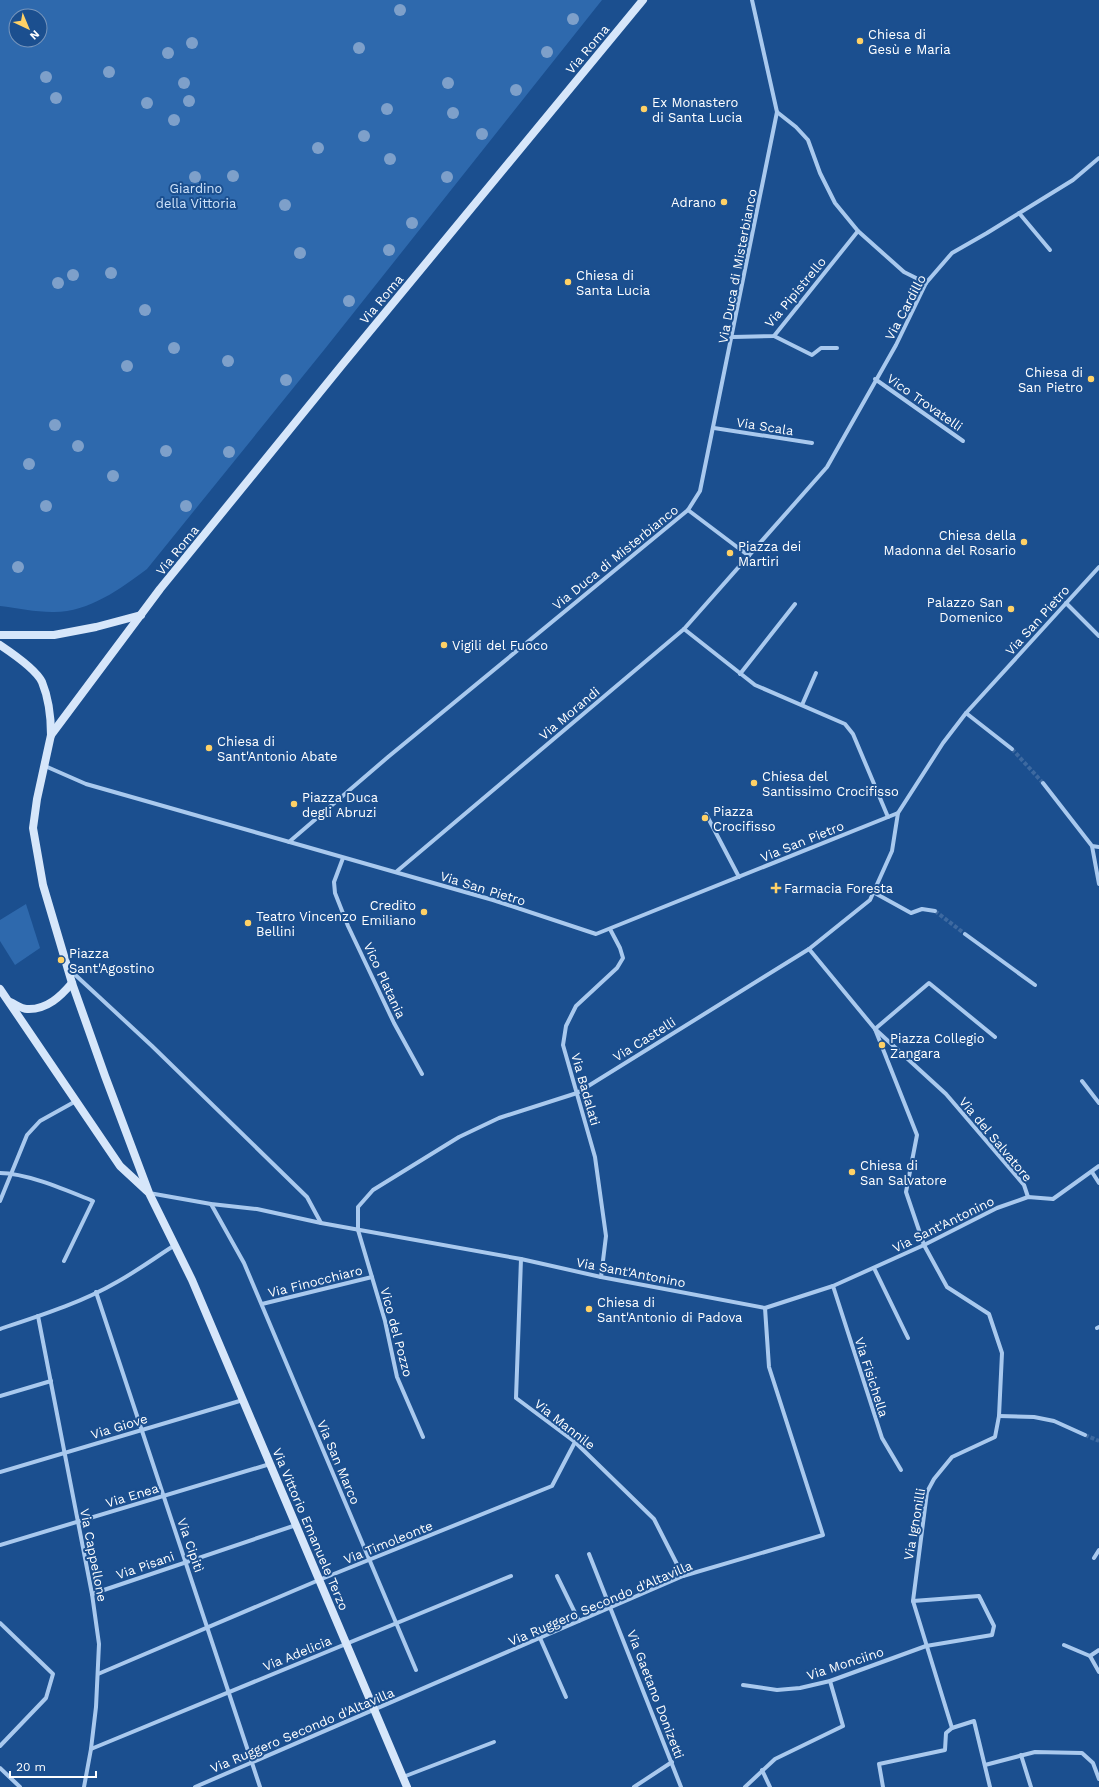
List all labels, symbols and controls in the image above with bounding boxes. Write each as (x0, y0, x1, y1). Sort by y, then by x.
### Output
north arrow (8, 8, 48, 48)
street label: Via Roma (563, 21, 613, 77)
text: N (27, 27, 42, 42)
place label: Chiesa di Gesù e Maria (868, 27, 951, 57)
marker: Chiesa di Gesù e Maria (855, 36, 865, 46)
place label: Ex Monastero di Santa Lucia (652, 95, 743, 125)
marker: Ex Monastero di Santa Lucia (639, 104, 649, 114)
park label: Giardino della Vittoria (156, 181, 237, 211)
street label: Via Duca di Misterbianco (715, 187, 760, 345)
place label: Adrano (671, 195, 716, 210)
marker: Adrano (719, 197, 729, 207)
street label: Via Pipistrello (762, 254, 829, 330)
place label: Chiesa di Santa Lucia (576, 268, 651, 298)
street label: Via Roma (357, 271, 407, 327)
street label: Via Cardillo (882, 272, 929, 343)
marker: Chiesa di Santa Lucia (563, 277, 573, 287)
place label: Chiesa di San Pietro (1018, 365, 1083, 395)
street label: Vico Trovatelli (884, 371, 965, 434)
marker: Chiesa di San Pietro (1086, 374, 1096, 384)
street label: Via Scala (735, 415, 795, 439)
street label: Via Duca di Misterbianco (549, 502, 681, 613)
street label: Via Roma (153, 522, 202, 578)
place label: Chiesa della Madonna del Rosario (883, 528, 1017, 558)
marker: Chiesa della Madonna del Rosario (1019, 537, 1029, 547)
place label: Piazza dei Martiri (738, 539, 801, 569)
marker: Piazza dei Martiri (725, 548, 735, 558)
street label: Via San Pietro (1002, 582, 1073, 658)
place label: Palazzo San Domenico (927, 595, 1003, 625)
marker: Palazzo San Domenico (1006, 604, 1016, 614)
place label: Vigili del Fuoco (452, 638, 548, 653)
marker: Vigili del Fuoco (439, 640, 449, 650)
street label: Via Morandi (536, 684, 603, 743)
place label: Chiesa di Sant'Antonio Abate (217, 734, 337, 764)
marker: Chiesa di Sant'Antonio Abate (204, 743, 214, 753)
place label: Chiesa del Santissimo Crocifisso (762, 769, 899, 799)
marker: Chiesa del Santissimo Crocifisso (749, 778, 759, 788)
place label: Piazza Duca degli Abruzi (302, 790, 379, 820)
marker: Piazza Duca degli Abruzi (289, 799, 299, 809)
place label: Piazza Crocifisso (713, 804, 776, 834)
marker: Piazza Crocifisso (700, 813, 710, 823)
street label: Via San Pietro (758, 818, 846, 865)
street label: Via San Pietro (438, 868, 528, 909)
place label: Farmacia Foresta (784, 881, 894, 896)
marker: Farmacia Foresta (771, 883, 781, 893)
place label: Credito Emiliano (361, 898, 416, 928)
marker: Credito Emiliano (419, 907, 429, 917)
place label: Teatro Vincenzo Bellini (256, 909, 357, 939)
marker: Teatro Vincenzo Bellini (243, 918, 253, 928)
street label: Vico Platania (360, 940, 409, 1021)
place label: Piazza Sant'Agostino (69, 946, 155, 976)
marker: Piazza Sant'Agostino (56, 955, 66, 965)
street label: Via Castelli (610, 1014, 678, 1065)
place label: Piazza Collegio Zangara (890, 1031, 985, 1061)
marker: Piazza Collegio Zangara (877, 1040, 887, 1050)
street label: Via Badalati (568, 1051, 603, 1127)
street label: Via del Salvatore (956, 1094, 1035, 1185)
place label: Chiesa di San Salvatore (860, 1158, 947, 1188)
marker: Chiesa di San Salvatore (847, 1167, 857, 1177)
street label: Via Sant'Antonino (890, 1193, 997, 1256)
street label: Via Sant'Antonino (575, 1255, 687, 1290)
street label: Via Finocchiaro (266, 1262, 364, 1300)
street label: Vico del Pozzo (377, 1286, 416, 1379)
place label: Chiesa di Sant'Antonio di Padova (597, 1295, 743, 1325)
marker: Chiesa di Sant'Antonio di Padova (584, 1304, 594, 1314)
street label: Via Fisichella (852, 1335, 892, 1420)
street label: Via Mannile (531, 1396, 598, 1453)
street label: Via Giove (89, 1411, 149, 1442)
street label: Via San Marco (314, 1418, 363, 1507)
street label: Via Vittorio Emanuele Terzo (270, 1446, 352, 1613)
street label: Via Enea (104, 1480, 161, 1511)
street label: Via Ignonilli (901, 1487, 928, 1561)
street label: Via Cappellone (77, 1507, 110, 1603)
street label: Via Cipitì (174, 1516, 207, 1574)
street label: Via Timoleonte (342, 1518, 435, 1567)
street label: Via Pisani (114, 1549, 176, 1582)
street label: Via Ruggero Secondo d'Altavilla (506, 1558, 695, 1649)
street label: Via Gaetano Donizetti (624, 1628, 687, 1761)
street label: Via Adelicia (261, 1633, 334, 1674)
street label: Via Monciino (805, 1644, 886, 1683)
street label: Via Ruggero Secondo d'Altavilla (208, 1685, 397, 1776)
scale bar (10, 1753, 96, 1779)
text: 20 m (16, 1760, 46, 1774)

